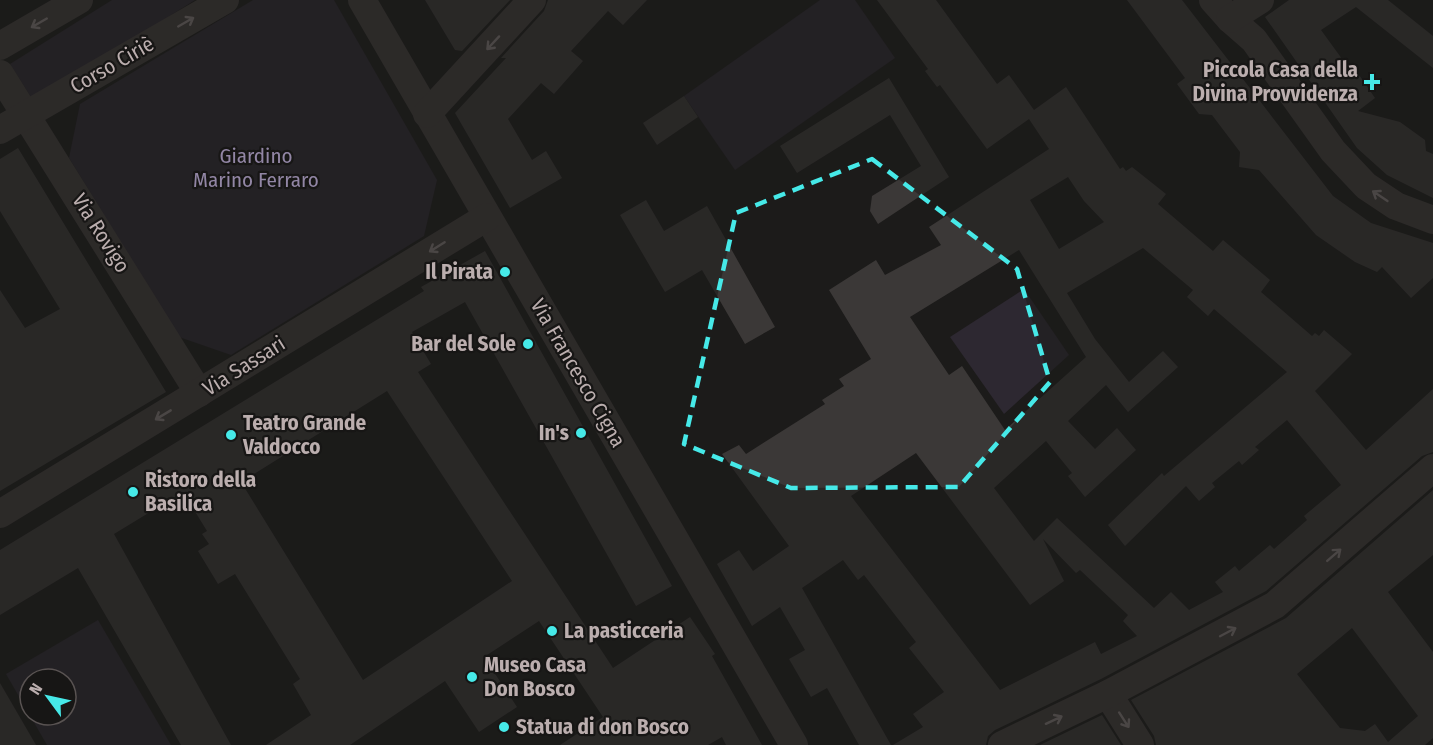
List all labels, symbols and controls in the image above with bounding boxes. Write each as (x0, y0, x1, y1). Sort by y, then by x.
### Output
one-way arrow (177, 16, 194, 28)
one-way arrow (31, 18, 49, 29)
street label: Corso Ciriè (66, 31, 158, 99)
one-way arrow (486, 35, 500, 50)
place label: Piccola Casa della Divina Provvidenza (1193, 57, 1358, 107)
marker: Piccola Casa della Divina Provvidenza (1363, 73, 1381, 91)
park label: Giardino Marino Ferraro (193, 143, 319, 193)
street label: Via Rovigo (67, 189, 135, 277)
one-way arrow (1372, 190, 1388, 202)
one-way arrow (429, 242, 446, 254)
place label: Il Pirata (425, 259, 493, 285)
marker: Il Pirata (498, 265, 512, 279)
street label: Via Francesco Cigna (525, 294, 631, 452)
street label: Via Sassari (198, 331, 290, 401)
place label: Bar del Sole (411, 331, 516, 357)
marker: Bar del Sole (521, 337, 535, 351)
one-way arrow (155, 409, 172, 421)
place label: Teatro Grande Valdocco (242, 410, 366, 460)
place label: In's (539, 420, 569, 446)
marker: In's (574, 426, 588, 440)
marker: Teatro Grande Valdocco (224, 428, 238, 442)
place label: Ristoro della Basilica (145, 467, 256, 517)
marker: Ristoro della Basilica (126, 485, 140, 499)
one-way arrow (1326, 548, 1341, 562)
place label: La pasticceria (564, 618, 684, 644)
marker: La pasticceria (545, 624, 559, 638)
one-way arrow (1219, 625, 1237, 637)
place label: Museo Casa Don Bosco (484, 652, 586, 702)
north arrow (18, 667, 78, 727)
marker: Museo Casa Don Bosco (465, 670, 479, 684)
text: N (25, 680, 46, 698)
one-way arrow (1118, 711, 1130, 728)
one-way arrow (1045, 713, 1063, 725)
place label: Statua di don Bosco (516, 714, 689, 740)
marker: Statua di don Bosco (497, 720, 511, 734)

